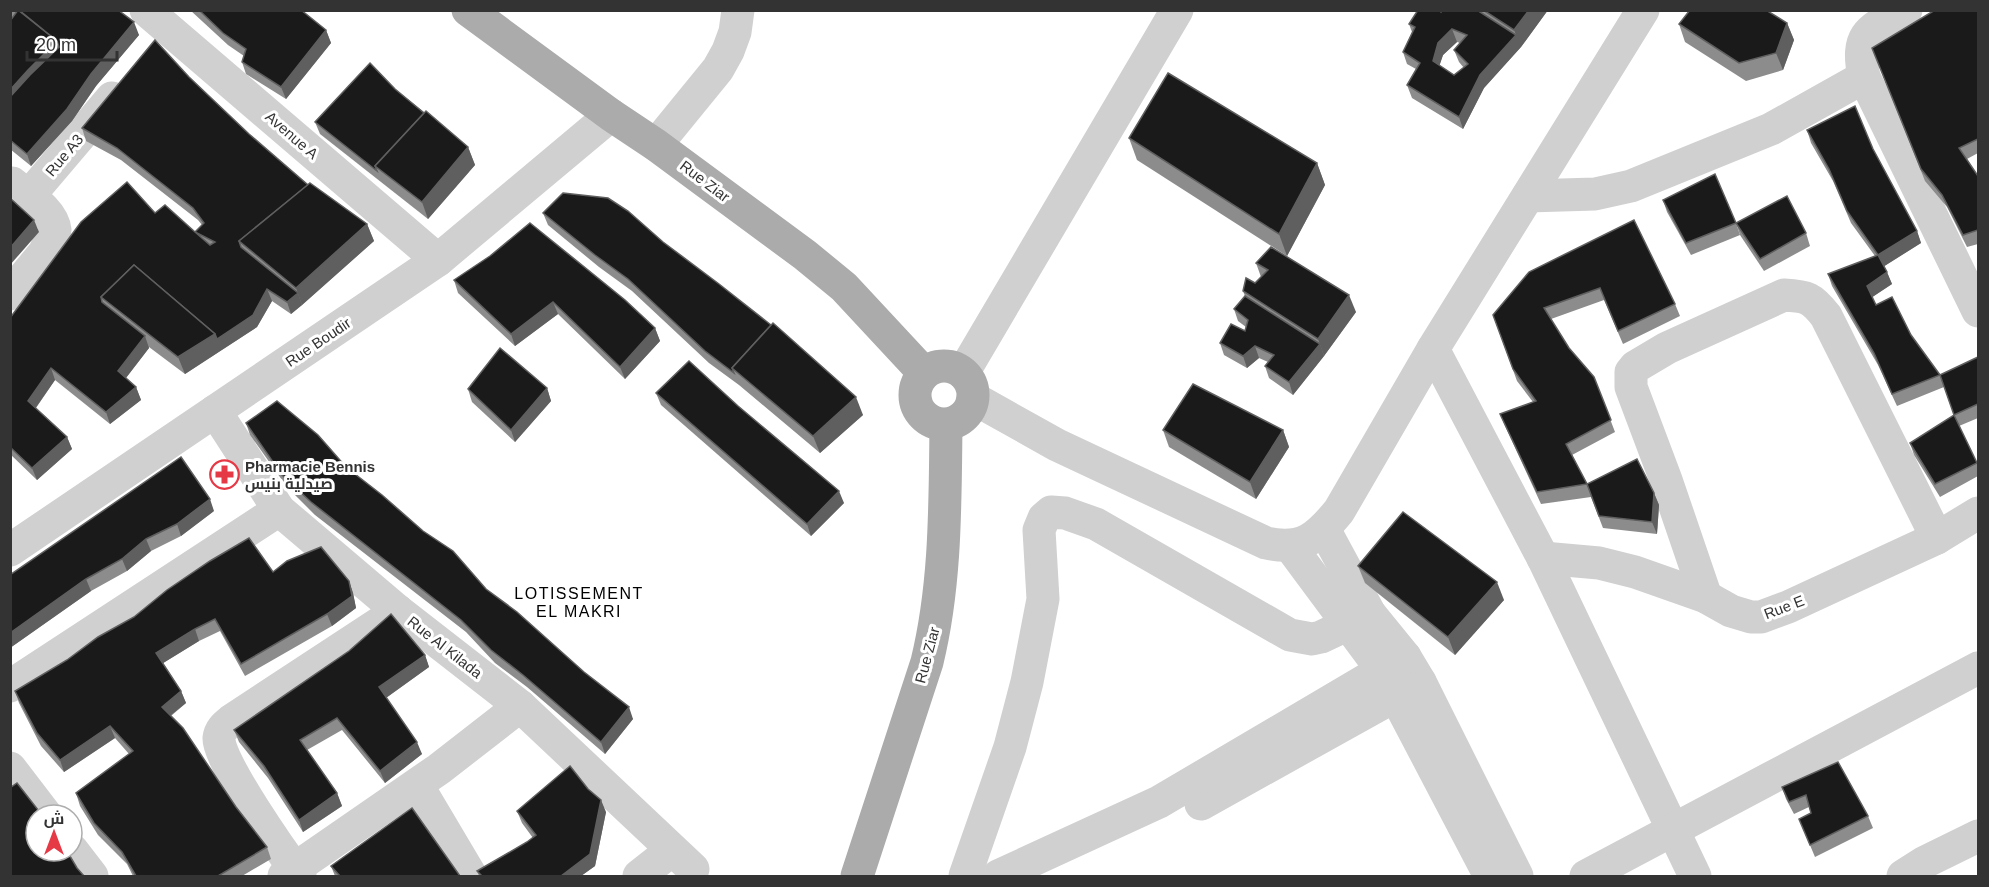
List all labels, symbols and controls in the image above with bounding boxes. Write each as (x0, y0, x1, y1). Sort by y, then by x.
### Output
scale bar (27, 24, 117, 62)
text: 20 m (36, 35, 76, 55)
street label: Avenue A (262, 108, 322, 162)
street label: Rue A3 (42, 131, 86, 179)
street label: Rue Ziar (677, 157, 733, 205)
street label: Rue Boudir (282, 314, 354, 370)
place label: Pharmacie Bennis صيدلية بنيس (245, 458, 375, 493)
pharmacy icon: Pharmacie Bennis صيدلية بنيس (208, 459, 240, 491)
district label: LOTISSEMENT EL MAKRI (514, 585, 644, 620)
street label: Rue E (1761, 592, 1807, 622)
street label: Rue Al Kilada (404, 613, 486, 682)
street label: Rue Ziar (911, 625, 943, 685)
north arrow (24, 803, 84, 863)
text: ش (44, 810, 64, 828)

